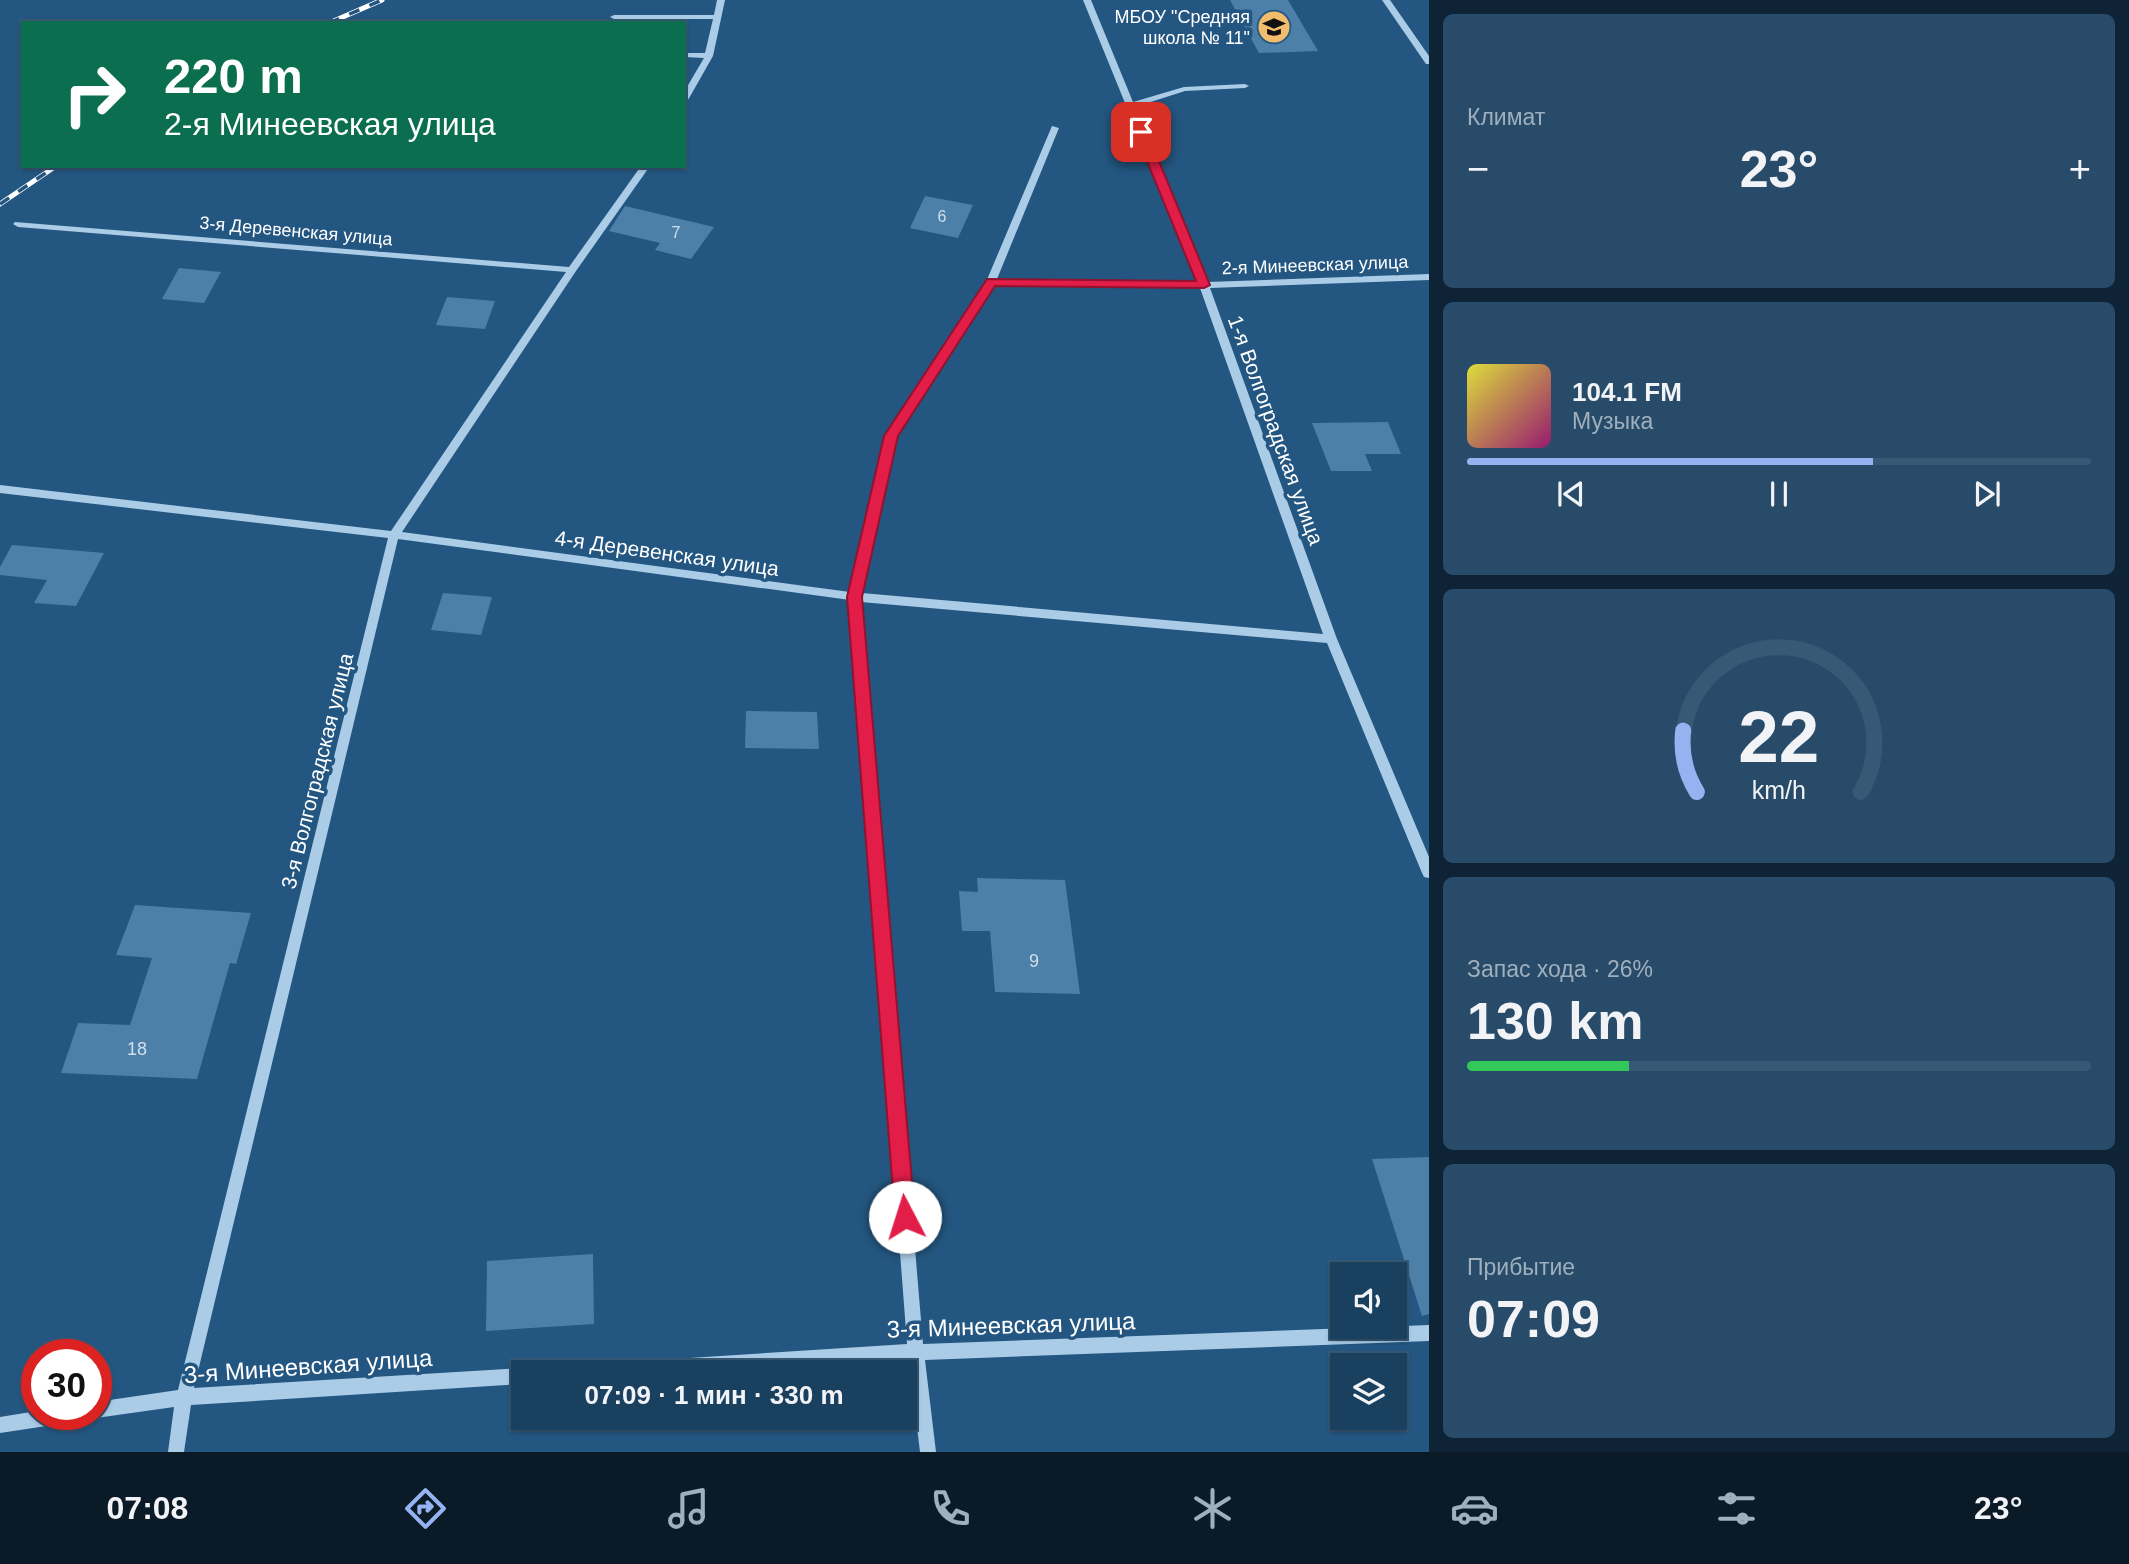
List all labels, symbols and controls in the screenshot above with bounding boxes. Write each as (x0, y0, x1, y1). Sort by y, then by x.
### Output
place label: МБОУ "Средняя школа № 11" (1114, 7, 1250, 48)
school or university icon: МБОУ "Средняя школа № 11" (1255, 8, 1293, 46)
icon: right (49, 49, 140, 140)
text: 220 m (164, 49, 303, 103)
pin (1111, 102, 1171, 162)
text: Климат (1467, 104, 1545, 130)
text: 2-я Минеевская улица (164, 106, 496, 142)
icon: arrive (1122, 113, 1160, 151)
text: 23° (1740, 140, 1818, 198)
text: − (1467, 148, 1489, 190)
text: + (2069, 148, 2091, 190)
house number: 6 (938, 208, 947, 225)
street label: 3-я Деревенская улица (199, 213, 394, 249)
house number: 7 (672, 224, 681, 241)
street label: 2-я Минеевская улица (1221, 252, 1410, 278)
street label: 1-я Волгоградская улица (1224, 312, 1328, 548)
text: 104.1 FM (1572, 377, 1682, 407)
text: Музыка (1572, 408, 1653, 434)
icon: previous (1552, 475, 1590, 513)
icon: pause (1760, 475, 1798, 513)
icon: next (1968, 475, 2006, 513)
street label: 4-я Деревенская улица (553, 526, 781, 580)
street label: 3-я Волгоградская улица (277, 650, 358, 891)
text: 22 (1739, 696, 1819, 777)
text: km/h (1752, 776, 1806, 804)
house number: 9 (1029, 951, 1039, 971)
text: Запас хода · 26% (1467, 956, 1653, 982)
text: 130 km (1467, 992, 1643, 1050)
house number: 18 (127, 1039, 147, 1059)
position arrow (868, 1180, 942, 1254)
text: Прибытие (1467, 1254, 1575, 1280)
map controls (1330, 1262, 1407, 1430)
button: sound (1330, 1262, 1407, 1339)
text: 07:09 (1467, 1290, 1600, 1348)
street label: 3-я Минеевская улица (886, 1307, 1136, 1343)
speed limit sign: 30 (21, 1339, 112, 1430)
street label: 3-я Минеевская улица (183, 1344, 434, 1388)
button: layers (1330, 1353, 1407, 1430)
text: 07:09 · 1 мин · 330 m (584, 1380, 844, 1410)
icon: directions (401, 1484, 450, 1533)
icon: music (664, 1484, 713, 1533)
icon: phone (926, 1484, 975, 1533)
icon: climate (1188, 1484, 1237, 1533)
icon: car (1450, 1484, 1499, 1533)
icon: filters (1712, 1484, 1761, 1533)
text: 07:08 (107, 1490, 188, 1526)
text: 23° (1974, 1490, 2022, 1526)

